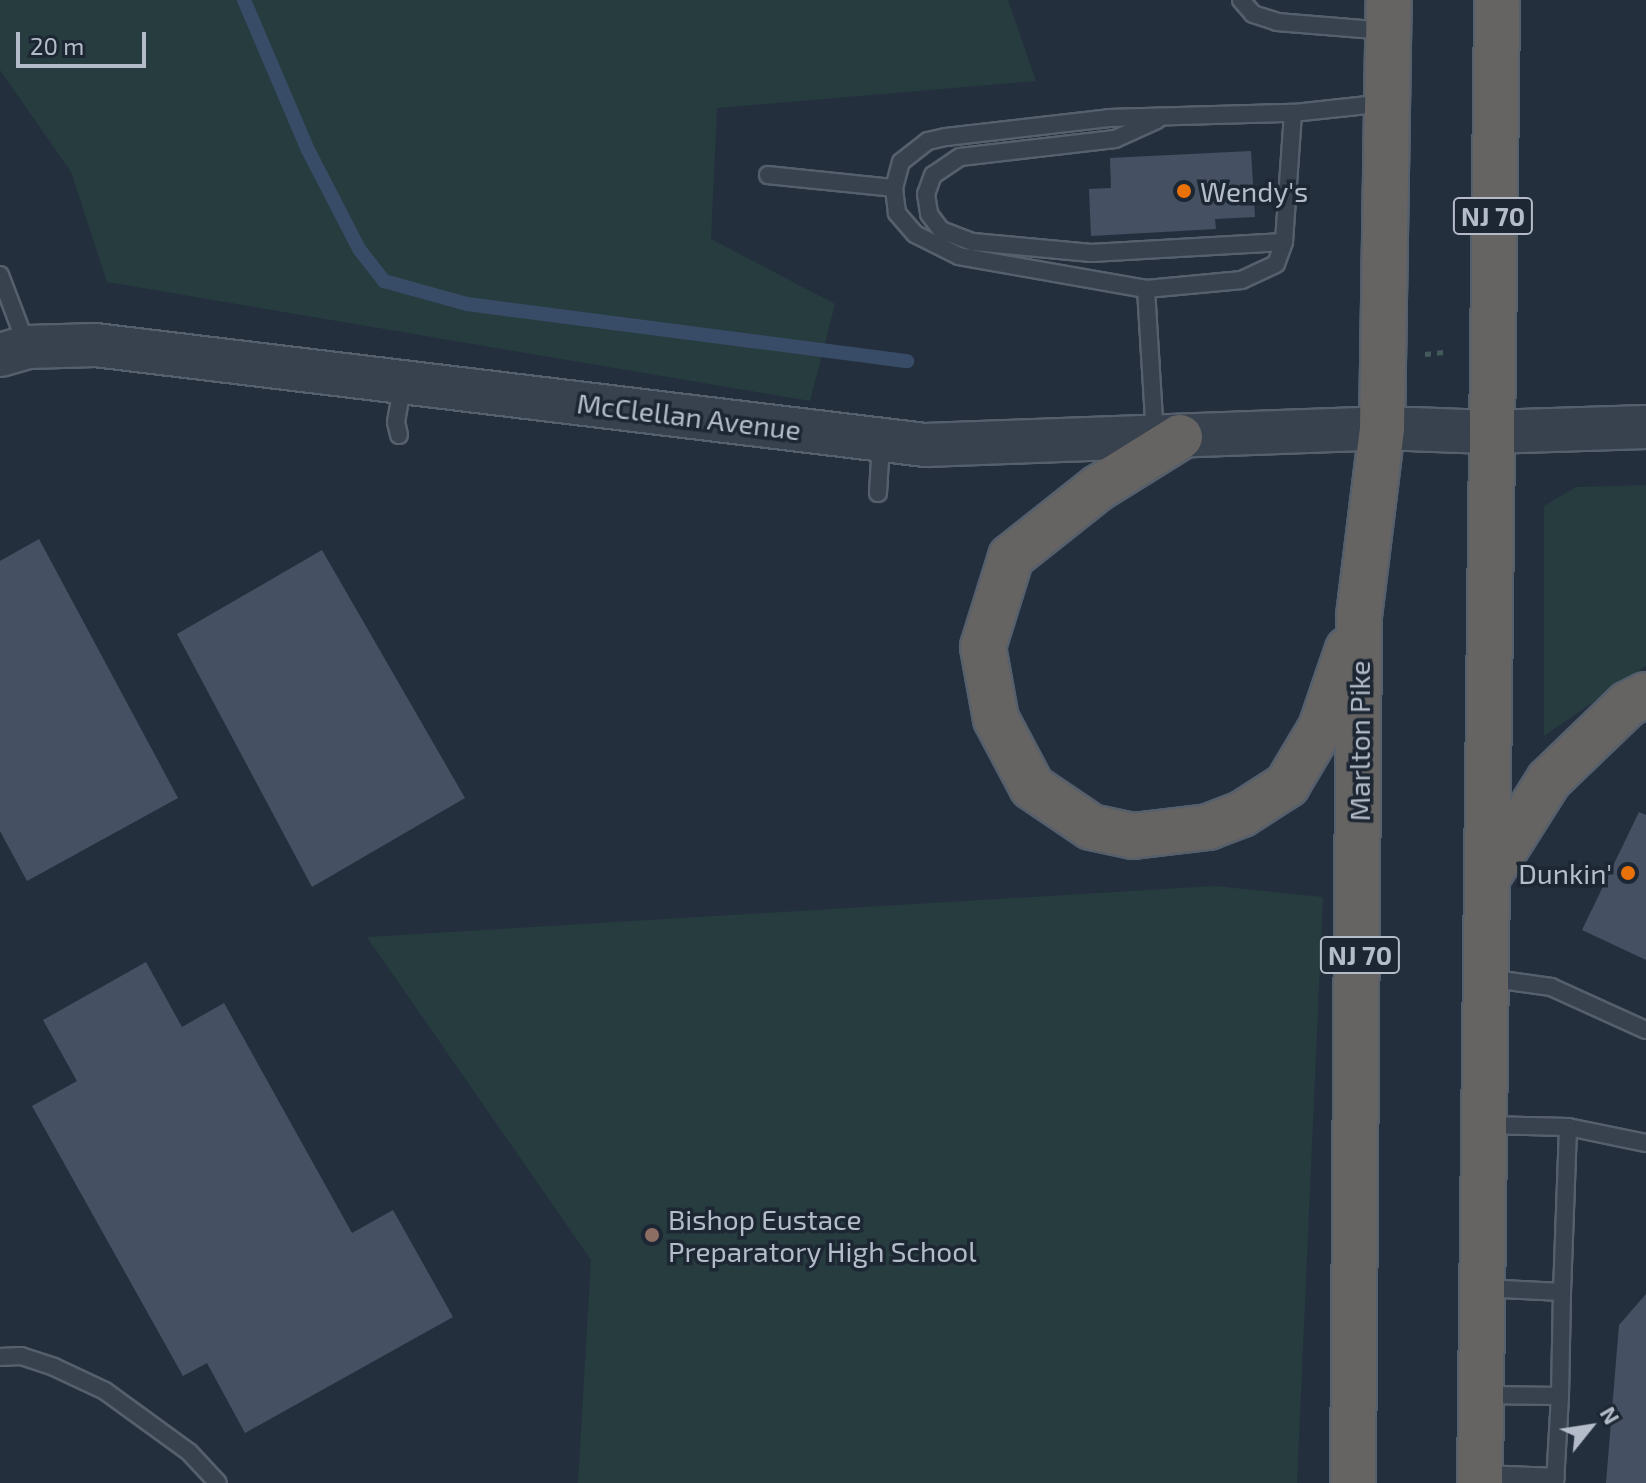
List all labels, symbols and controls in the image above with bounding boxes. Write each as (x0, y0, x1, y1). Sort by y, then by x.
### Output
scale bar (20, 16, 150, 66)
text: 20 m (30, 31, 84, 60)
place label: Wendy's (1200, 174, 1308, 208)
marker: Wendy's (1175, 182, 1193, 200)
road number: NJ 70 (1451, 194, 1535, 238)
street label: McClellan Avenue (575, 386, 803, 446)
street label: Marlton Pike (1342, 661, 1376, 821)
place label: Dunkin' (1518, 856, 1612, 890)
marker: Dunkin' (1619, 864, 1637, 882)
road number: NJ 70 (1318, 933, 1402, 977)
place label: Bishop Eustace Preparatory High School (668, 1202, 977, 1268)
marker: Bishop Eustace Preparatory High School (643, 1226, 661, 1244)
north arrow (1550, 1387, 1630, 1467)
text: N (1596, 1402, 1626, 1428)

